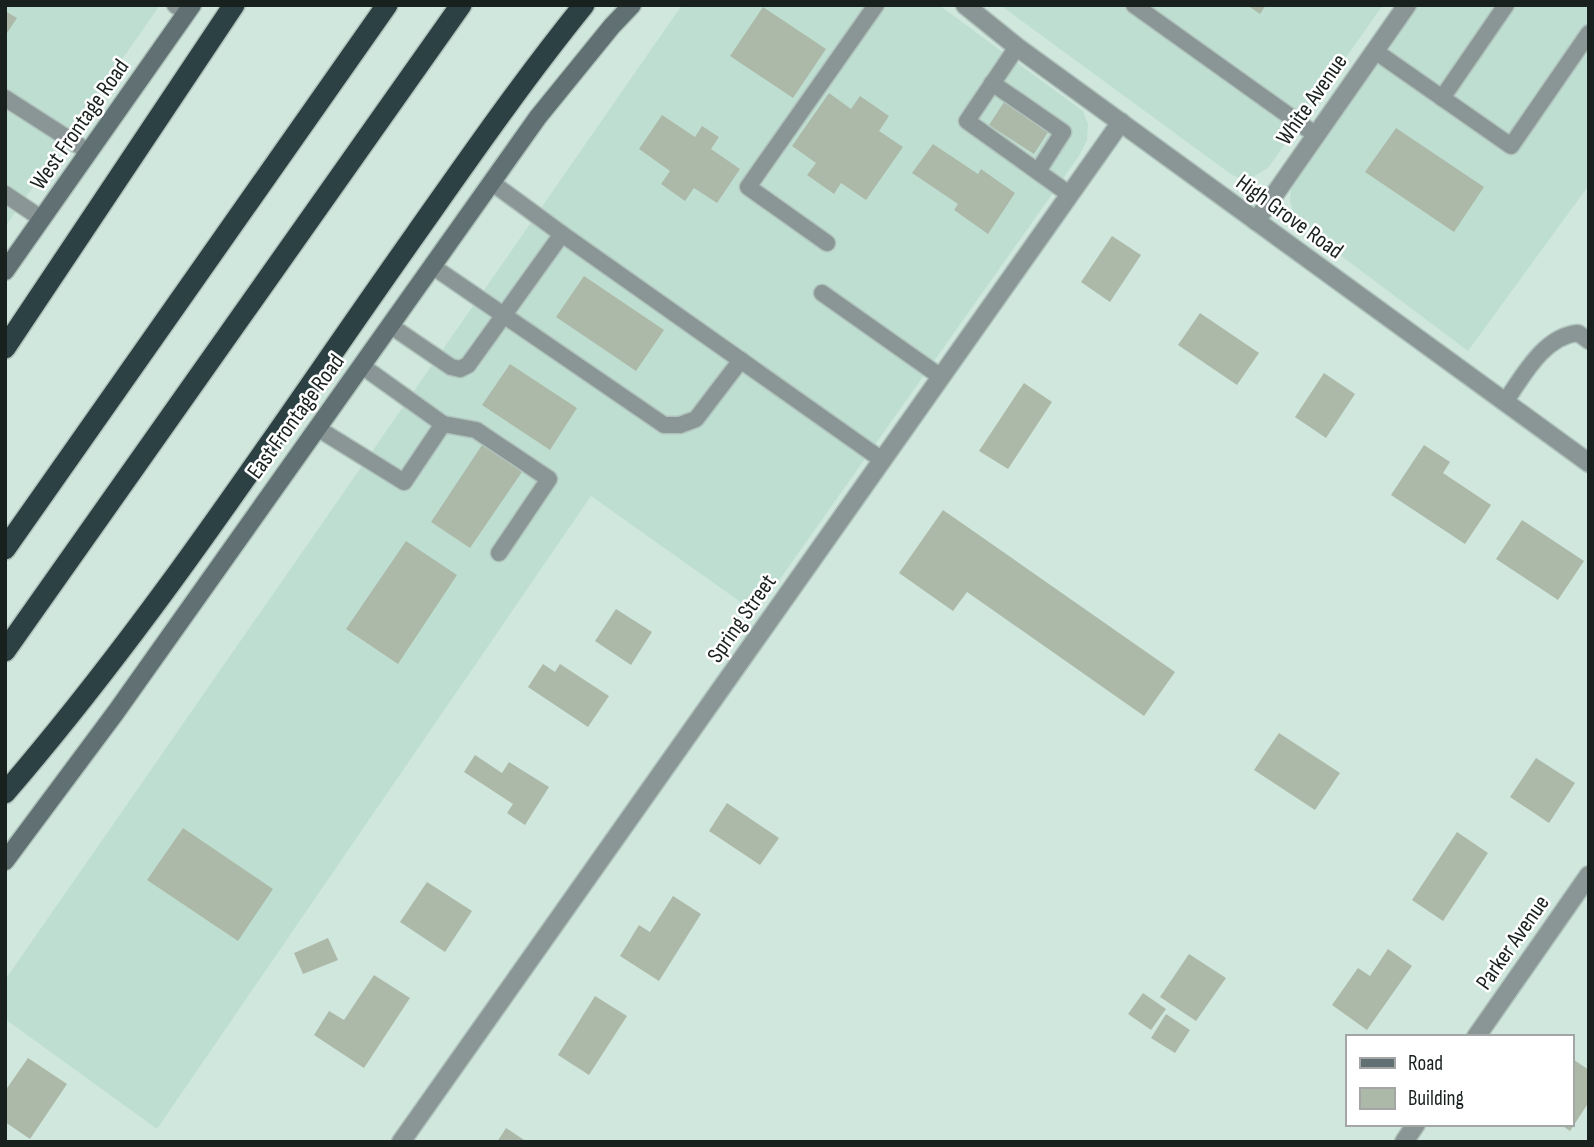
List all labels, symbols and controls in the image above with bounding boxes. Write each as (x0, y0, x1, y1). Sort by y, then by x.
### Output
street label: White Avenue (1270, 49, 1353, 151)
street label: West Frontage Road (24, 54, 135, 195)
street label: High Grove Road (1230, 169, 1348, 265)
street label: East Frontage Road (241, 349, 350, 484)
street label: Spring Street (701, 569, 782, 668)
street label: Parker Avenue (1470, 890, 1556, 995)
legend (1346, 1035, 1573, 1126)
text: Road (1408, 1051, 1443, 1076)
text: Building (1408, 1086, 1464, 1111)

